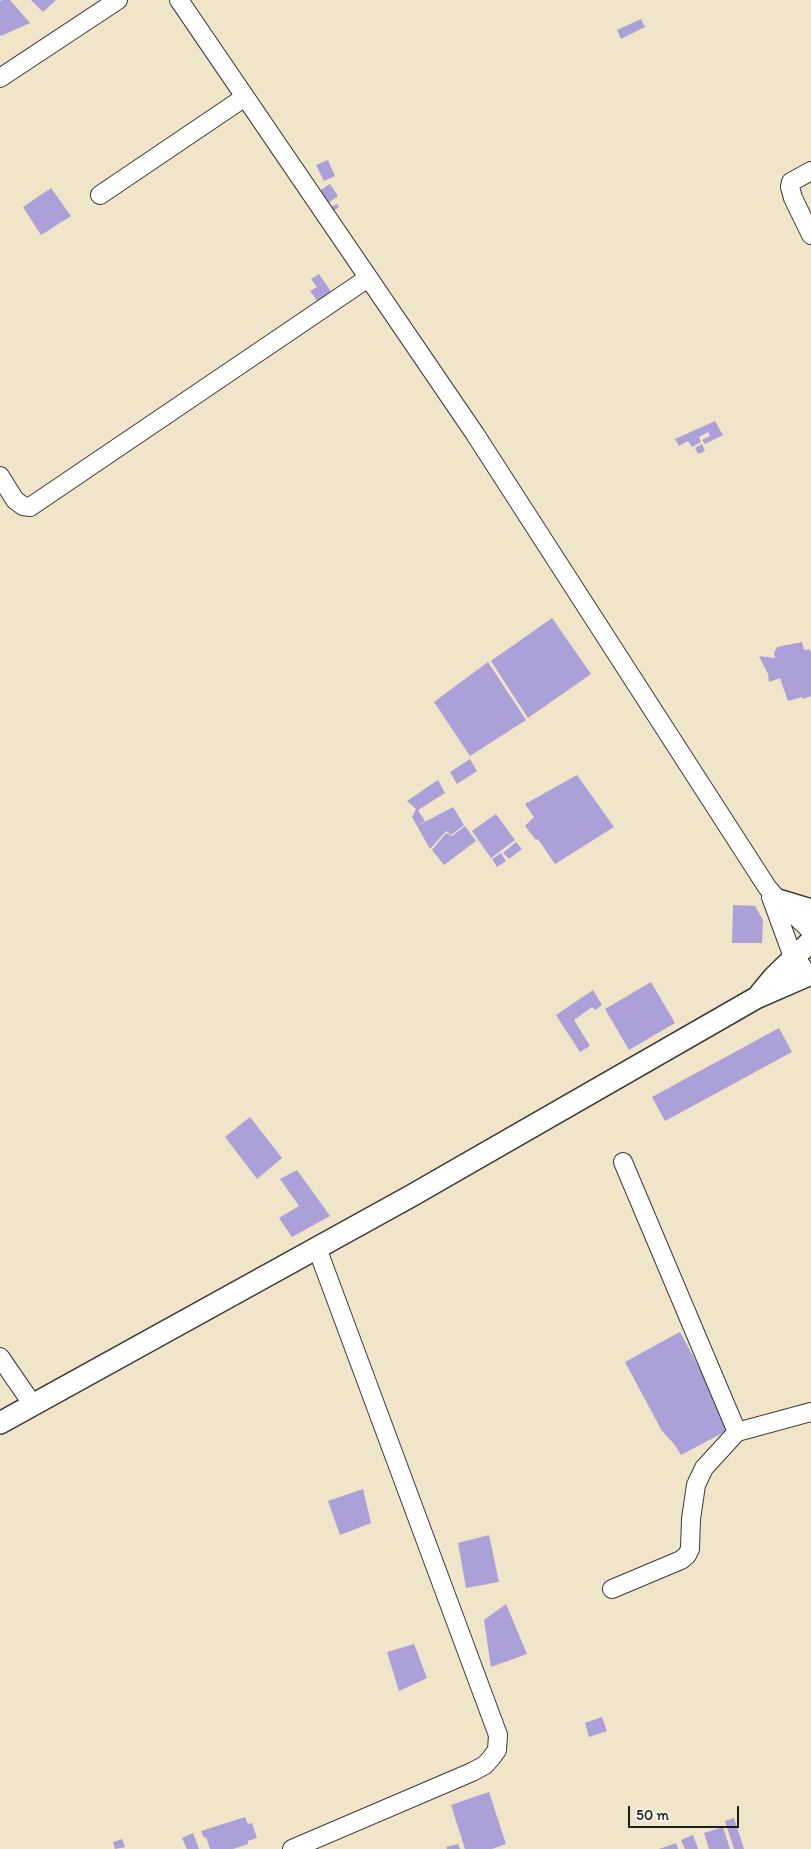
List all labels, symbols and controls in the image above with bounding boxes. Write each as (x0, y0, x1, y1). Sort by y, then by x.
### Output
scale bar (631, 1796, 742, 1828)
text: 50 m (636, 1806, 669, 1824)

